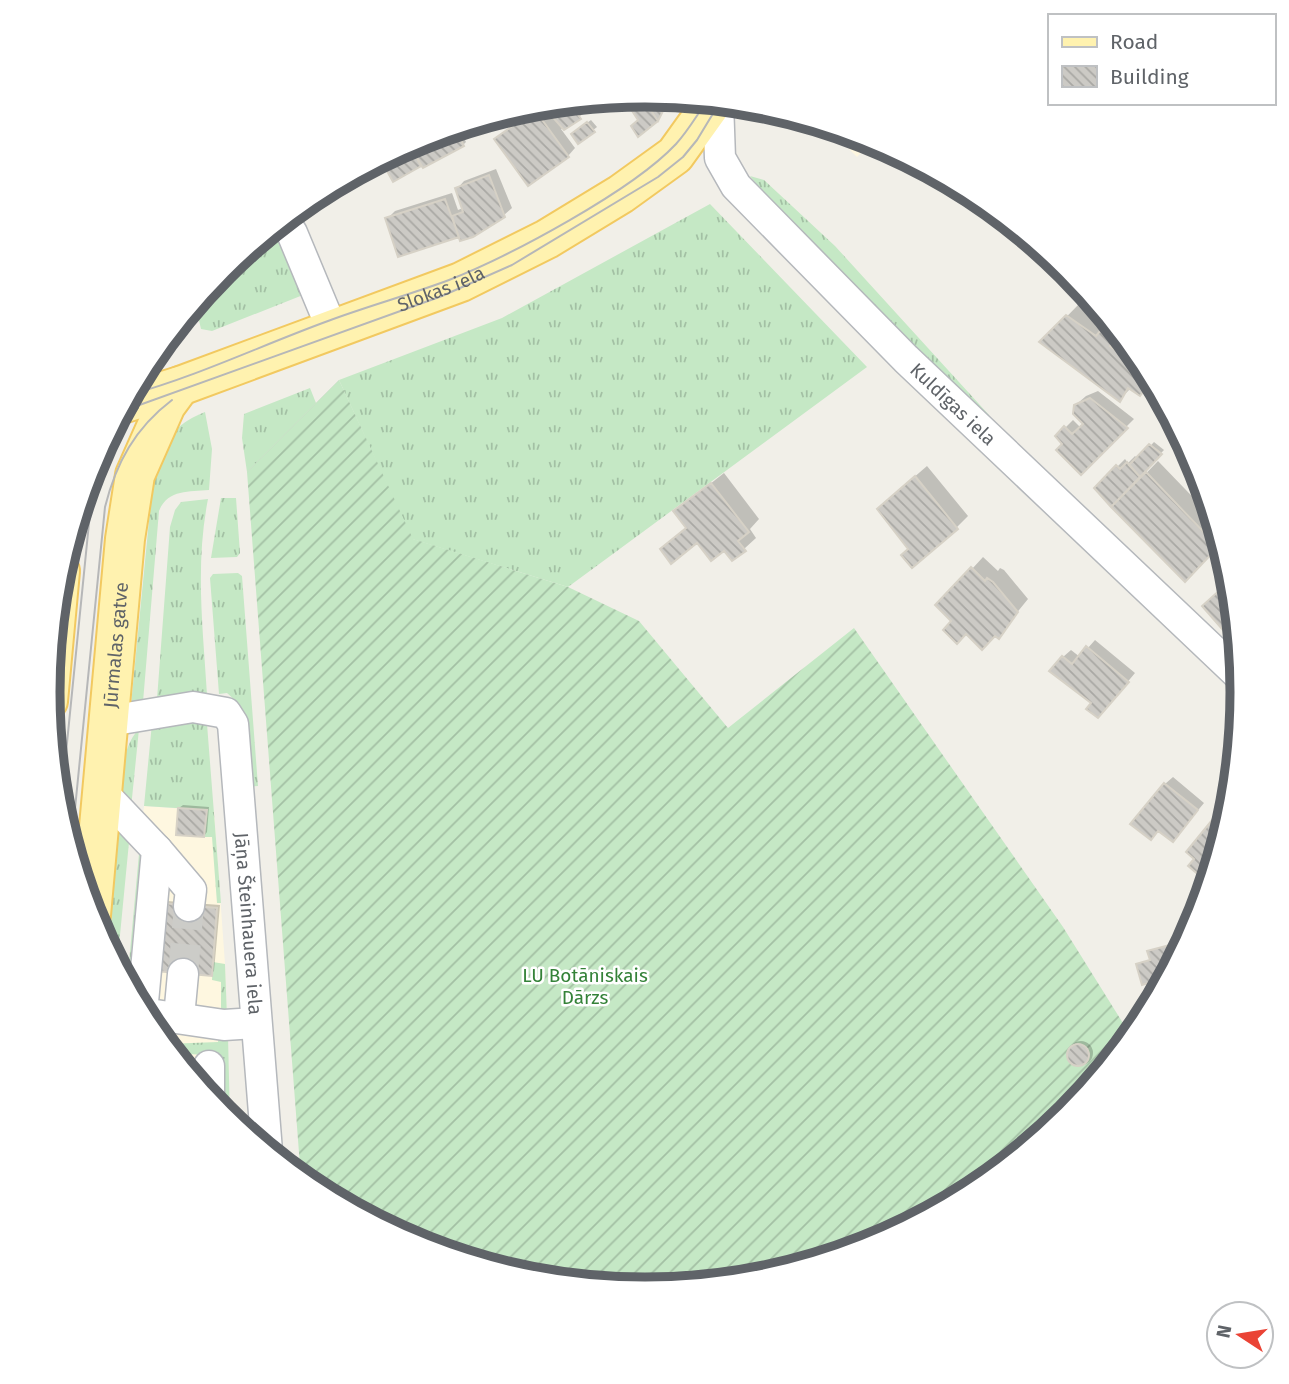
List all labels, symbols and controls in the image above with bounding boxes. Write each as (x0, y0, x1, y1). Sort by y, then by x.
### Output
legend (1048, 14, 1275, 105)
text: Road (1110, 29, 1158, 55)
text: Building (1110, 64, 1189, 90)
street label: Slokas iela (394, 261, 489, 317)
street label: Kuldīgas iela (905, 358, 1001, 450)
street label: Jūrmalas gatve (99, 581, 133, 709)
street label: Jāņa Šteinhauera iela (230, 832, 267, 1016)
park label: LU Botāniskais Dārzs (522, 964, 648, 1009)
north arrow (1205, 1300, 1275, 1370)
text: N (1211, 1323, 1236, 1340)

